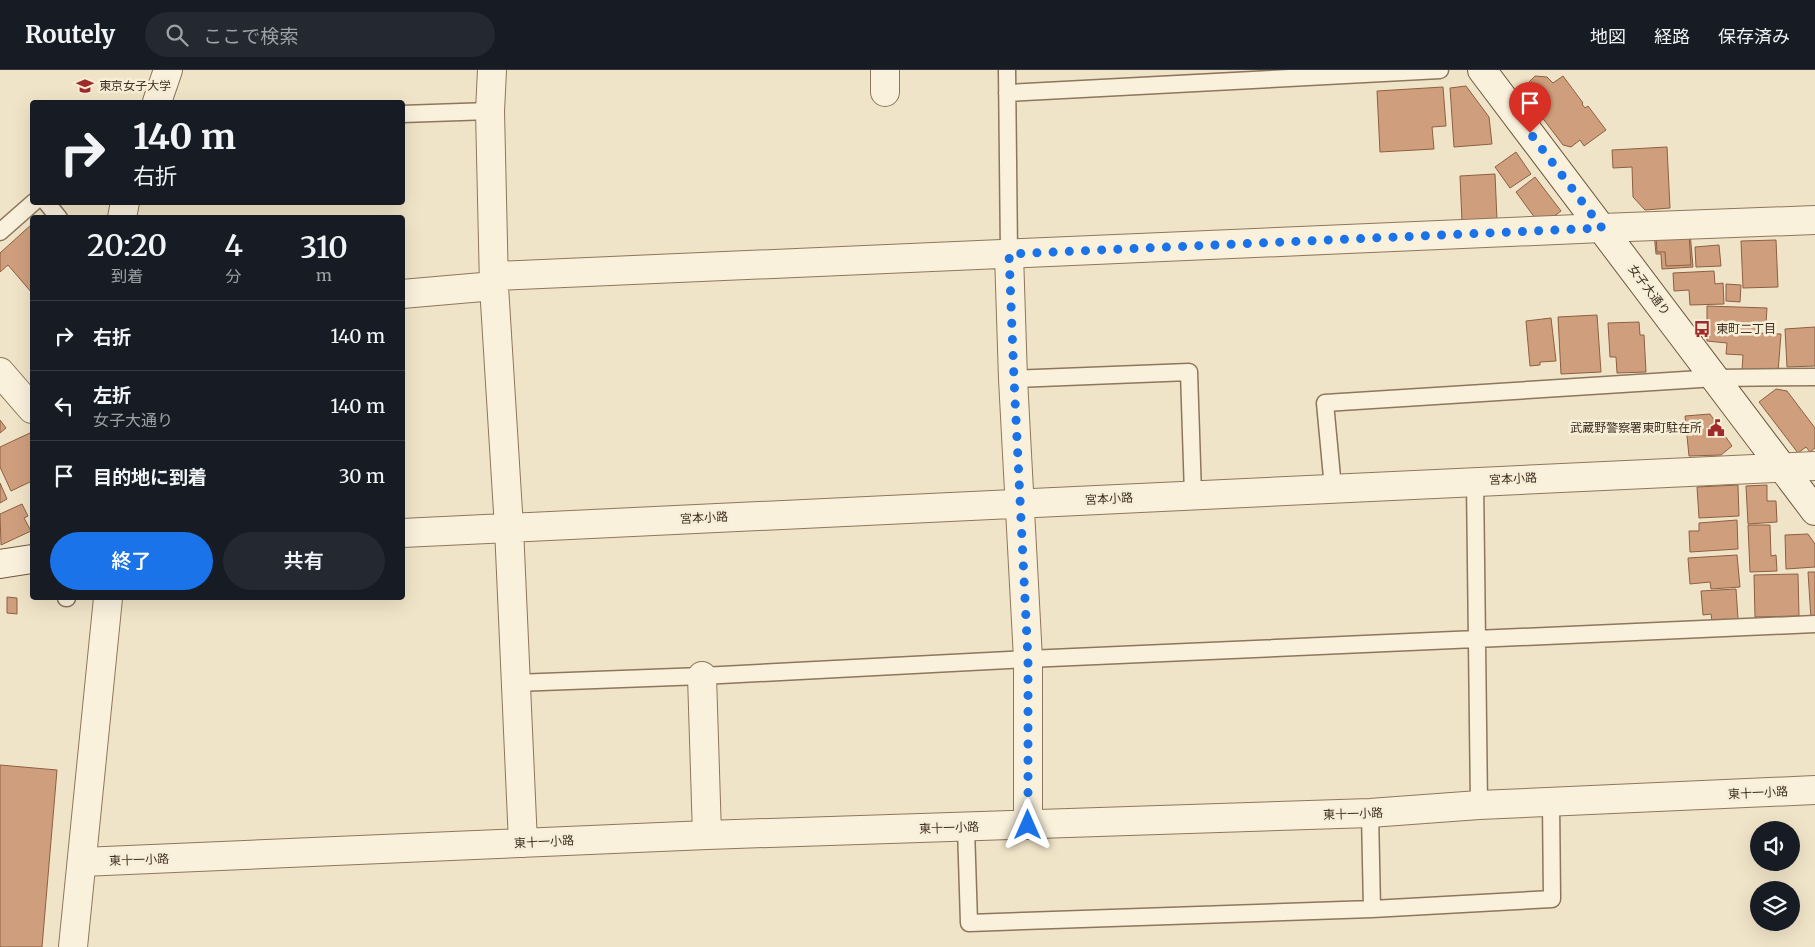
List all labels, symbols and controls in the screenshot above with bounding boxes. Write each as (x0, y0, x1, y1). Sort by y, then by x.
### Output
search box (145, 12, 495, 57)
text: Routely (25, 19, 115, 50)
icon: search (163, 21, 191, 49)
text: ここで検索 (203, 24, 298, 48)
text: 地図 (1590, 25, 1626, 48)
text: 経路 (1654, 25, 1690, 48)
text: 保存済み (1718, 25, 1790, 48)
school or university icon: 東京女子大学 (75, 76, 95, 96)
place label: 東京女子大学 (99, 78, 171, 93)
pin (1509, 82, 1551, 133)
icon: arrive (1516, 89, 1544, 117)
text: 140 m (133, 115, 236, 159)
icon: right (50, 120, 115, 185)
text: 右折 (133, 162, 177, 190)
text: 20:20 (87, 226, 167, 264)
text: 4 (224, 226, 243, 264)
text: 310 (300, 228, 348, 266)
street label: 女子大通り (1625, 261, 1673, 318)
text: m (316, 265, 332, 285)
text: 到着 (111, 266, 143, 286)
text: 分 (226, 266, 242, 286)
bus stop icon: 東町二丁目 (1692, 319, 1712, 339)
place label: 東町二丁目 (1716, 321, 1776, 336)
icon: right (50, 322, 78, 350)
text: 140 m (330, 324, 385, 348)
text: 右折 (93, 325, 131, 349)
text: 左折 (93, 383, 131, 407)
icon: left (50, 392, 78, 420)
text: 140 m (330, 394, 385, 418)
text: 女子大通り (93, 410, 173, 430)
public building icon: 武蔵野警察署東町駐在所 (1706, 418, 1726, 438)
place label: 武蔵野警察署東町駐在所 (1570, 420, 1702, 435)
icon: arrive (50, 462, 78, 490)
text: 30 m (339, 464, 385, 488)
text: 目的地に到着 (93, 465, 207, 489)
street label: 宮本小路 (1489, 470, 1537, 487)
street label: 宮本小路 (1085, 490, 1133, 507)
street label: 宮本小路 (680, 509, 728, 526)
button: 終了 (50, 532, 213, 590)
button: 共有 (223, 532, 385, 590)
street label: 東十一小路 (1728, 783, 1788, 802)
position arrow (1001, 798, 1053, 850)
street label: 東十一小路 (1323, 805, 1383, 822)
street label: 東十一小路 (919, 819, 979, 836)
map controls (1750, 821, 1800, 931)
button: sound (1750, 821, 1800, 871)
street label: 東十一小路 (514, 832, 574, 851)
street label: 東十一小路 (109, 851, 169, 868)
button: layers (1750, 881, 1800, 931)

